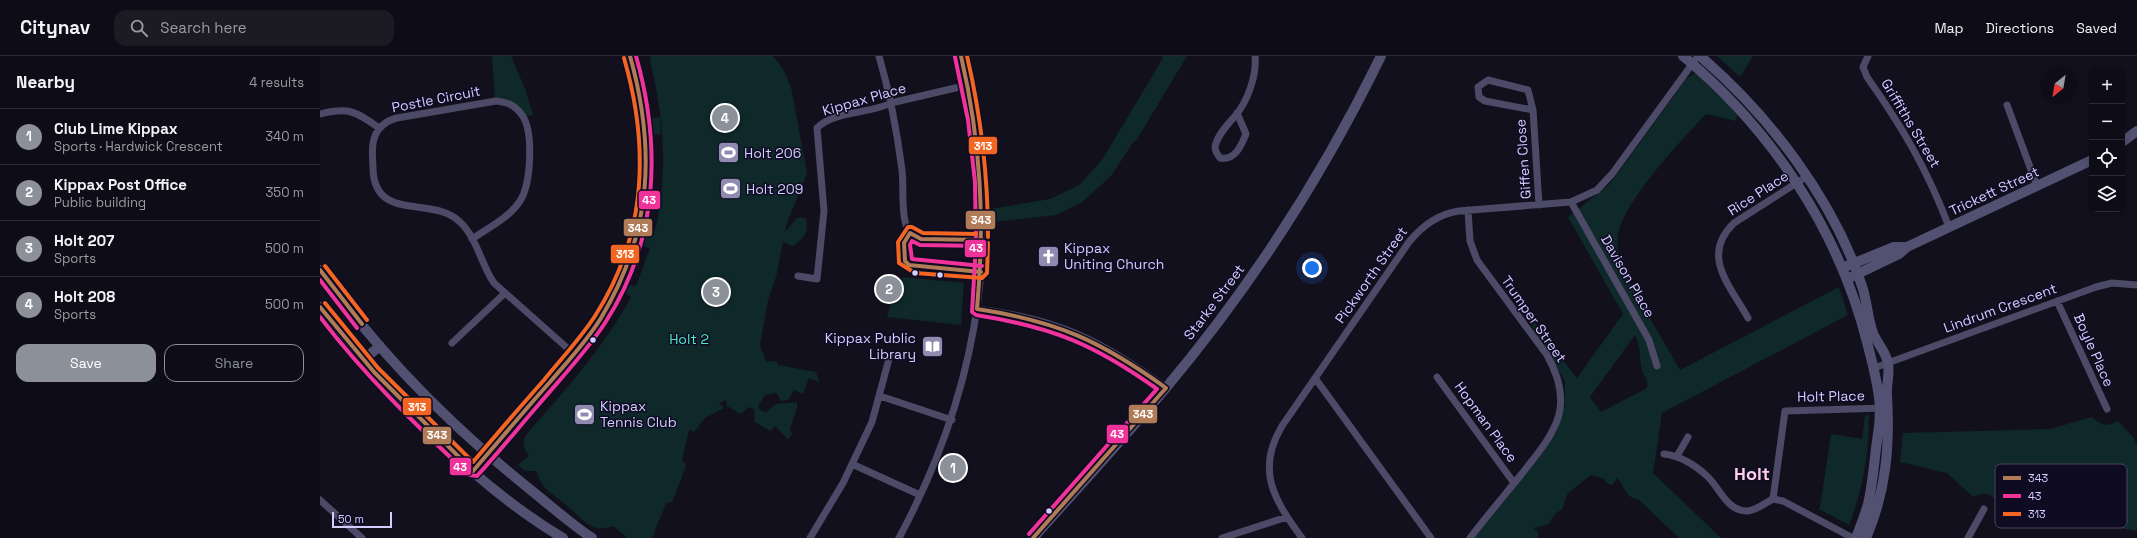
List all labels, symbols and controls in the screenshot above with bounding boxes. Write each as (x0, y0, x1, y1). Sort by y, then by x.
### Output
search box (114, 10, 394, 46)
text: Citynav (20, 15, 90, 40)
icon: search (128, 17, 150, 39)
text: Search here (160, 18, 247, 37)
text: Map (1934, 19, 1964, 37)
text: Directions (1986, 19, 2054, 37)
text: Saved (2076, 19, 2117, 37)
north arrow (2041, 68, 2077, 104)
map controls (2089, 68, 2125, 212)
button: + (2089, 68, 2125, 104)
text: Nearby (16, 71, 75, 93)
text: 4 results (249, 74, 304, 91)
street label: Griffiths Street (1877, 75, 1945, 171)
street label: Kippax Place (820, 78, 908, 120)
street label: Postle Circuit (390, 82, 482, 116)
pin: 4 (712, 103, 738, 133)
button: − (2089, 104, 2125, 140)
street label: Giffen Close (1511, 118, 1535, 200)
text: Club Lime Kippax (54, 119, 178, 138)
text: 1 (26, 128, 32, 145)
text: 340 m (265, 128, 304, 145)
line badge: 313 (968, 136, 998, 155)
text: Sports · Hardwick Crescent (54, 138, 223, 155)
text: 313 (974, 139, 992, 153)
sports icon: Holt 206 (715, 140, 741, 166)
button: locate (2089, 140, 2125, 176)
place label: Holt 206 (744, 144, 801, 162)
street label: Trickett Street (1946, 162, 2042, 220)
street label: Rice Place (1724, 167, 1792, 219)
text: Kippax Post Office (54, 175, 187, 194)
sports icon: Holt 209 (718, 176, 744, 202)
button: layers (2089, 176, 2125, 212)
place label: Holt 209 (746, 180, 803, 198)
text: 2 (25, 184, 33, 201)
text: 350 m (266, 184, 304, 201)
line badge: 43 (638, 190, 661, 210)
text: 43 (642, 193, 656, 207)
text: Public building (54, 194, 146, 211)
line badge: 343 (965, 210, 996, 230)
text: 343 (971, 213, 991, 227)
line badge: 343 (623, 218, 653, 237)
text: 343 (628, 221, 648, 235)
street label: Pickworth Street (1331, 223, 1411, 327)
text: Holt 207 (54, 231, 114, 250)
street label: Davison Place (1597, 231, 1659, 321)
line badge: 43 (964, 239, 987, 258)
place label: Kippax Uniting Church (1064, 239, 1164, 273)
text: 3 (25, 240, 33, 257)
text: 500 m (265, 240, 304, 257)
text: 43 (969, 241, 983, 255)
church icon: Kippax Uniting Church (1035, 243, 1061, 269)
line badge: 313 (610, 244, 640, 264)
text: 313 (616, 247, 634, 261)
text: Sports (54, 250, 96, 267)
your location (1302, 258, 1322, 278)
street label: Starke Street (1180, 261, 1248, 343)
unlabelled marker (910, 268, 920, 278)
unlabelled marker (935, 270, 945, 280)
street label: Trumper Street (1497, 272, 1571, 366)
pin: 2 (876, 274, 902, 304)
pin: 3 (703, 277, 729, 307)
street label: Lindrum Crescent (1941, 279, 2059, 337)
text: Holt 208 (54, 287, 115, 306)
text: 4 (25, 296, 33, 313)
text: 500 m (265, 296, 304, 313)
text: Sports (54, 306, 96, 323)
street label: Boyle Place (2070, 311, 2118, 389)
place label: Kippax Public Library (825, 329, 916, 363)
park label: Holt 2 (669, 330, 709, 348)
library icon: Kippax Public Library (919, 333, 945, 359)
unlabelled marker (588, 335, 598, 345)
button: Save (16, 344, 156, 382)
button: Share (164, 344, 304, 382)
street label: Hopman Place (1451, 378, 1521, 466)
street label: Holt Place (1797, 386, 1865, 406)
line badge: 313 (402, 397, 432, 416)
place label: Kippax Tennis Club (600, 397, 677, 431)
text: 313 (408, 400, 426, 414)
sports icon: Kippax Tennis Club (571, 401, 597, 427)
line badge: 343 (1128, 404, 1158, 424)
text: 343 (1133, 407, 1153, 421)
line badge: 43 (1106, 424, 1129, 444)
line badge: 343 (422, 426, 452, 445)
text: 43 (1110, 427, 1124, 441)
text: 343 (427, 428, 447, 442)
pin: 1 (940, 453, 966, 483)
line badge: 43 (449, 457, 472, 476)
text: 43 (453, 460, 467, 474)
district label: Holt (1734, 462, 1770, 485)
legend (1995, 464, 2127, 528)
text: 343 (2028, 471, 2049, 485)
text: 43 (2028, 489, 2042, 503)
unlabelled marker (1044, 506, 1054, 516)
text: 313 (2028, 507, 2046, 521)
scale bar (332, 510, 392, 529)
text: 50 m (338, 512, 364, 526)

